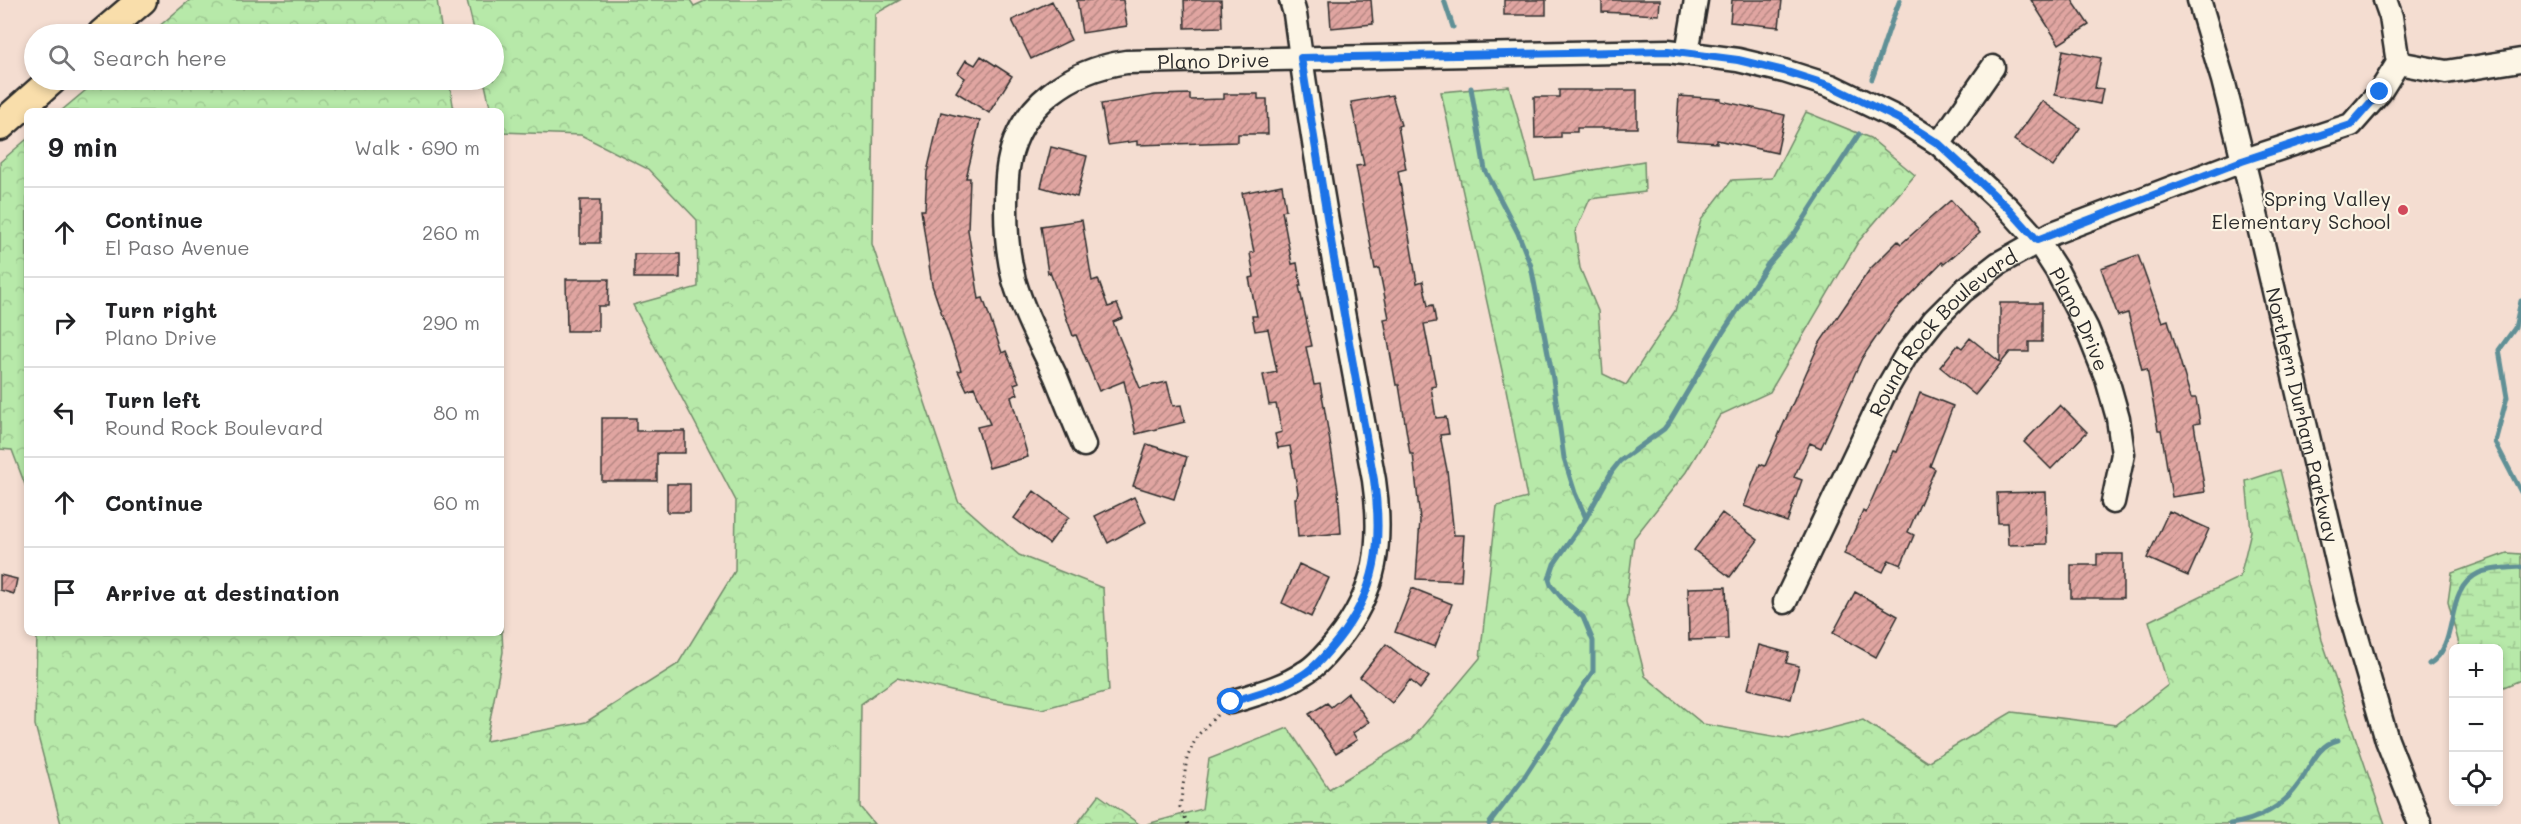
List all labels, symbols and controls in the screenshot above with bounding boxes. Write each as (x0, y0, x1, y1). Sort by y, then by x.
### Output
search box (24, 24, 504, 90)
icon: search (45, 41, 78, 74)
text: Search here (93, 43, 227, 72)
street label: Plano Drive (1157, 46, 1270, 74)
route end (2366, 78, 2392, 104)
text: 9 min (48, 130, 117, 164)
text: Walk · 690 m (354, 134, 480, 160)
place label: Spring Valley Elementary School (2212, 185, 2391, 234)
marker: Spring Valley Elementary School (2396, 203, 2410, 217)
text: Continue (105, 205, 203, 234)
icon: ahead (48, 216, 81, 249)
text: 260 m (422, 219, 480, 245)
text: El Paso Avenue (105, 234, 250, 260)
street label: Round Rock Boulevard (1862, 243, 2021, 421)
street label: Plano Drive (2044, 263, 2115, 375)
street label: Northern Durham Parkway (2261, 285, 2345, 545)
text: Turn right (105, 295, 217, 324)
icon: right (48, 306, 81, 339)
text: 290 m (422, 309, 480, 335)
text: Plano Drive (105, 324, 217, 350)
text: Turn left (105, 385, 201, 414)
icon: left (48, 396, 81, 429)
text: 80 m (433, 399, 480, 425)
text: Round Rock Boulevard (105, 414, 323, 440)
icon: ahead (48, 486, 81, 519)
text: Continue (105, 488, 203, 517)
text: 60 m (433, 489, 480, 515)
icon: arrive (48, 576, 81, 609)
text: Arrive at destination (105, 578, 340, 607)
map controls (2449, 644, 2503, 806)
button: + (2449, 644, 2503, 698)
route start (1217, 688, 1243, 714)
button: − (2449, 698, 2503, 752)
button: locate (2449, 752, 2503, 806)

